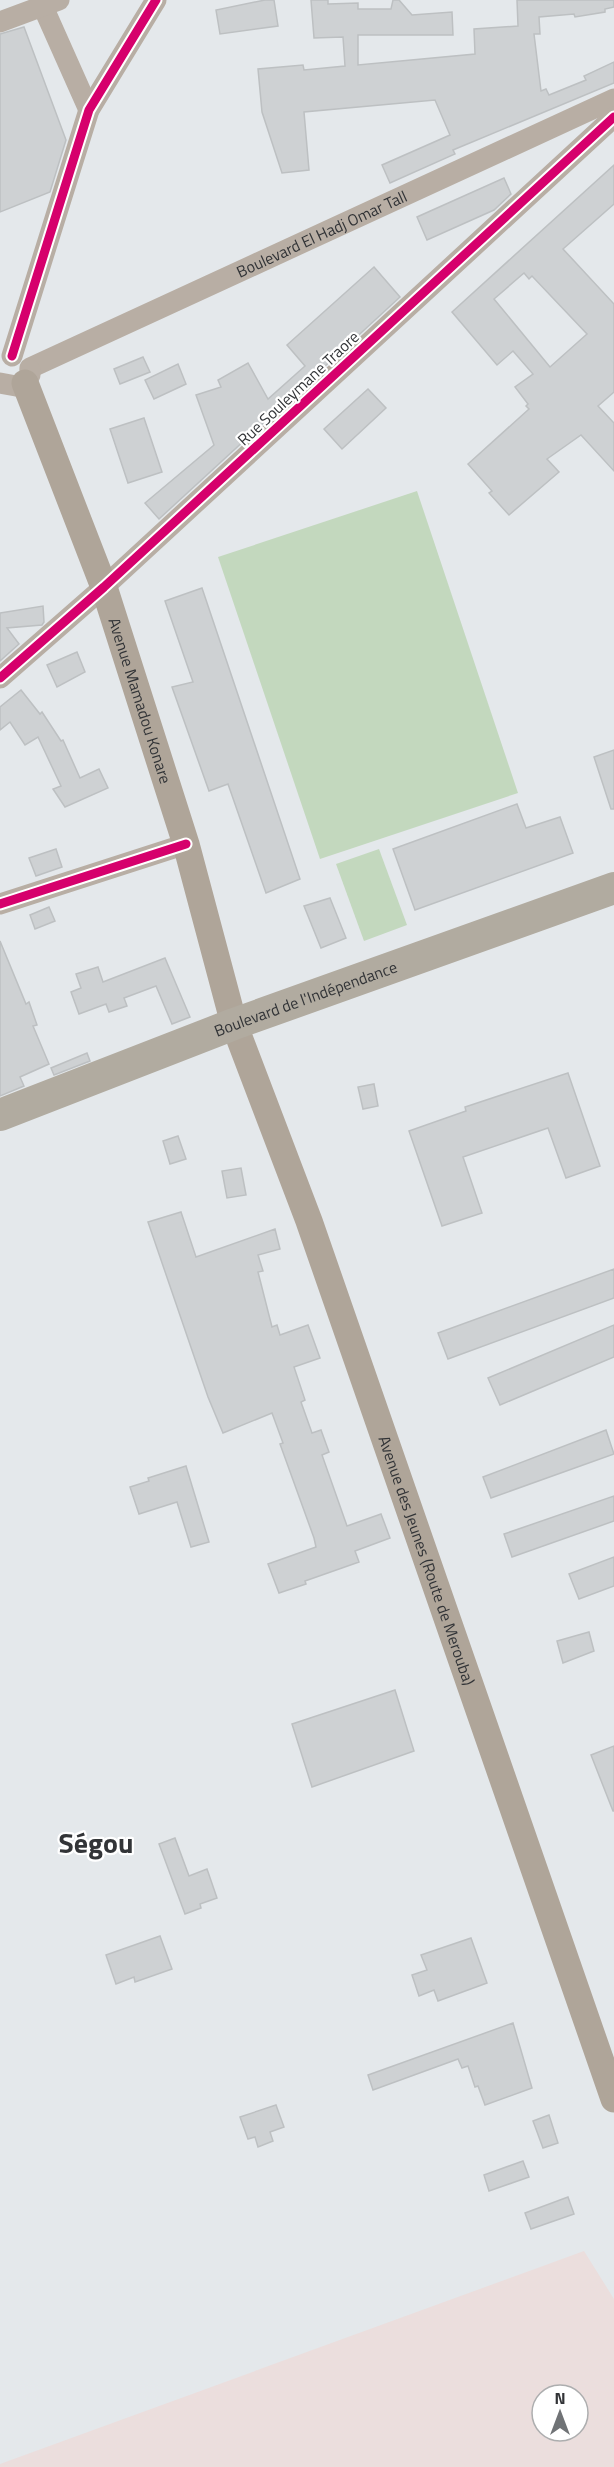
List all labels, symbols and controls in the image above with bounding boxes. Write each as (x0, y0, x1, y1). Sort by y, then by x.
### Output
street label: Boulevard El Hadj Omar Tall (232, 184, 411, 283)
street label: Rue Souleymane Traore (232, 325, 364, 451)
street label: Avenue Mamadou Konare (103, 615, 178, 787)
street label: Boulevard de l'Indépendance (211, 955, 400, 1043)
street label: Avenue des Jeunes (Route de Merouba) (372, 1432, 481, 1689)
district label: Ségou (59, 1821, 133, 1864)
north arrow (530, 2383, 590, 2443)
text: N (554, 2386, 566, 2410)

